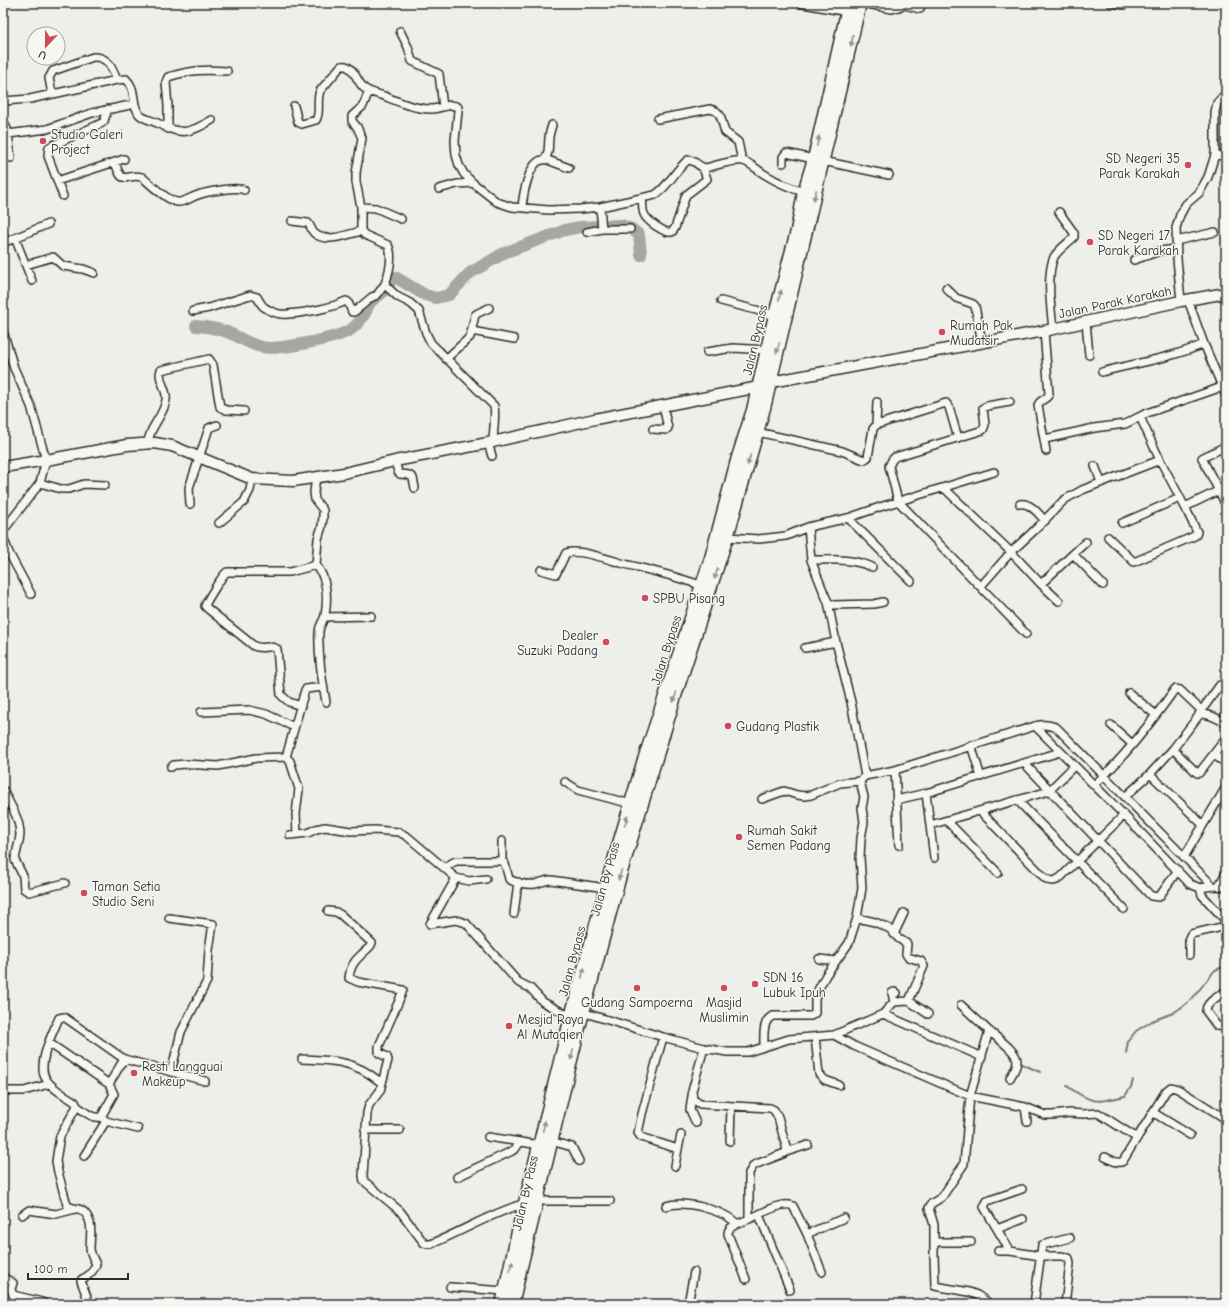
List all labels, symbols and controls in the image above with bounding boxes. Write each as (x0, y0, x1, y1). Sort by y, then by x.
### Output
north arrow (26, 26, 66, 66)
one-way arrow (848, 35, 854, 47)
text: U (37, 47, 48, 62)
place label: Studio Galeri Project (51, 127, 123, 157)
one-way arrow (815, 135, 821, 147)
marker: Studio Galeri Project (38, 136, 48, 146)
place label: SD Negeri 35 Parak Karakah (1099, 151, 1180, 181)
marker: SD Negeri 35 Parak Karakah (1183, 160, 1193, 170)
one-way arrow (812, 189, 818, 201)
place label: SD Negeri 17 Parak Karakah (1098, 228, 1179, 258)
marker: SD Negeri 17 Parak Karakah (1085, 237, 1095, 247)
street label: Jalan Parak Karakah (1057, 283, 1173, 321)
one-way arrow (778, 288, 784, 301)
street label: Jalan Bypass (740, 303, 770, 377)
place label: Rumah Pak Mudatsir (950, 318, 1014, 348)
marker: Rumah Pak Mudatsir (937, 327, 947, 337)
one-way arrow (775, 343, 781, 355)
one-way arrow (746, 455, 752, 467)
one-way arrow (713, 568, 719, 580)
place label: SPBU Pisang (653, 591, 725, 606)
marker: SPBU Pisang (640, 593, 650, 603)
street label: Jalan Bypass (648, 613, 684, 687)
place label: Dealer Suzuki Padang (517, 628, 599, 658)
marker: Dealer Suzuki Padang (601, 637, 611, 647)
one-way arrow (672, 692, 678, 704)
place label: Gudang Plastik (736, 719, 820, 734)
marker: Gudang Plastik (723, 721, 733, 731)
one-way arrow (623, 815, 629, 827)
place label: Rumah Sakit Semen Padang (747, 823, 831, 853)
marker: Rumah Sakit Semen Padang (734, 832, 744, 842)
street label: Jalan By Pass (587, 840, 623, 918)
one-way arrow (617, 869, 623, 881)
place label: Taman Setia Studio Seni (92, 879, 160, 909)
marker: Taman Setia Studio Seni (79, 888, 89, 898)
street label: Jalan Bypass (555, 924, 589, 998)
one-way arrow (580, 967, 586, 979)
place label: SDN 16 Lubuk Ipuh (763, 970, 826, 1000)
marker: SDN 16 Lubuk Ipuh (750, 979, 760, 989)
marker: Gudang Sampoerna (632, 983, 642, 993)
marker: Masjid Muslimin (719, 983, 729, 993)
place label: Gudang Sampoerna (581, 995, 693, 1010)
place label: Masjid Muslimin (699, 995, 749, 1025)
place label: Mesjid Raya Al Mutaqien (517, 1012, 584, 1042)
marker: Mesjid Raya Al Mutaqien (504, 1021, 514, 1031)
one-way arrow (568, 1048, 574, 1061)
place label: Resti Langguai Makeup (142, 1059, 223, 1089)
marker: Resti Langguai Makeup (129, 1068, 139, 1078)
one-way arrow (542, 1120, 548, 1132)
street label: Jalan By Pass (509, 1154, 541, 1232)
scale bar (28, 1255, 128, 1281)
one-way arrow (508, 1260, 514, 1272)
text: 100 m (34, 1262, 67, 1276)

